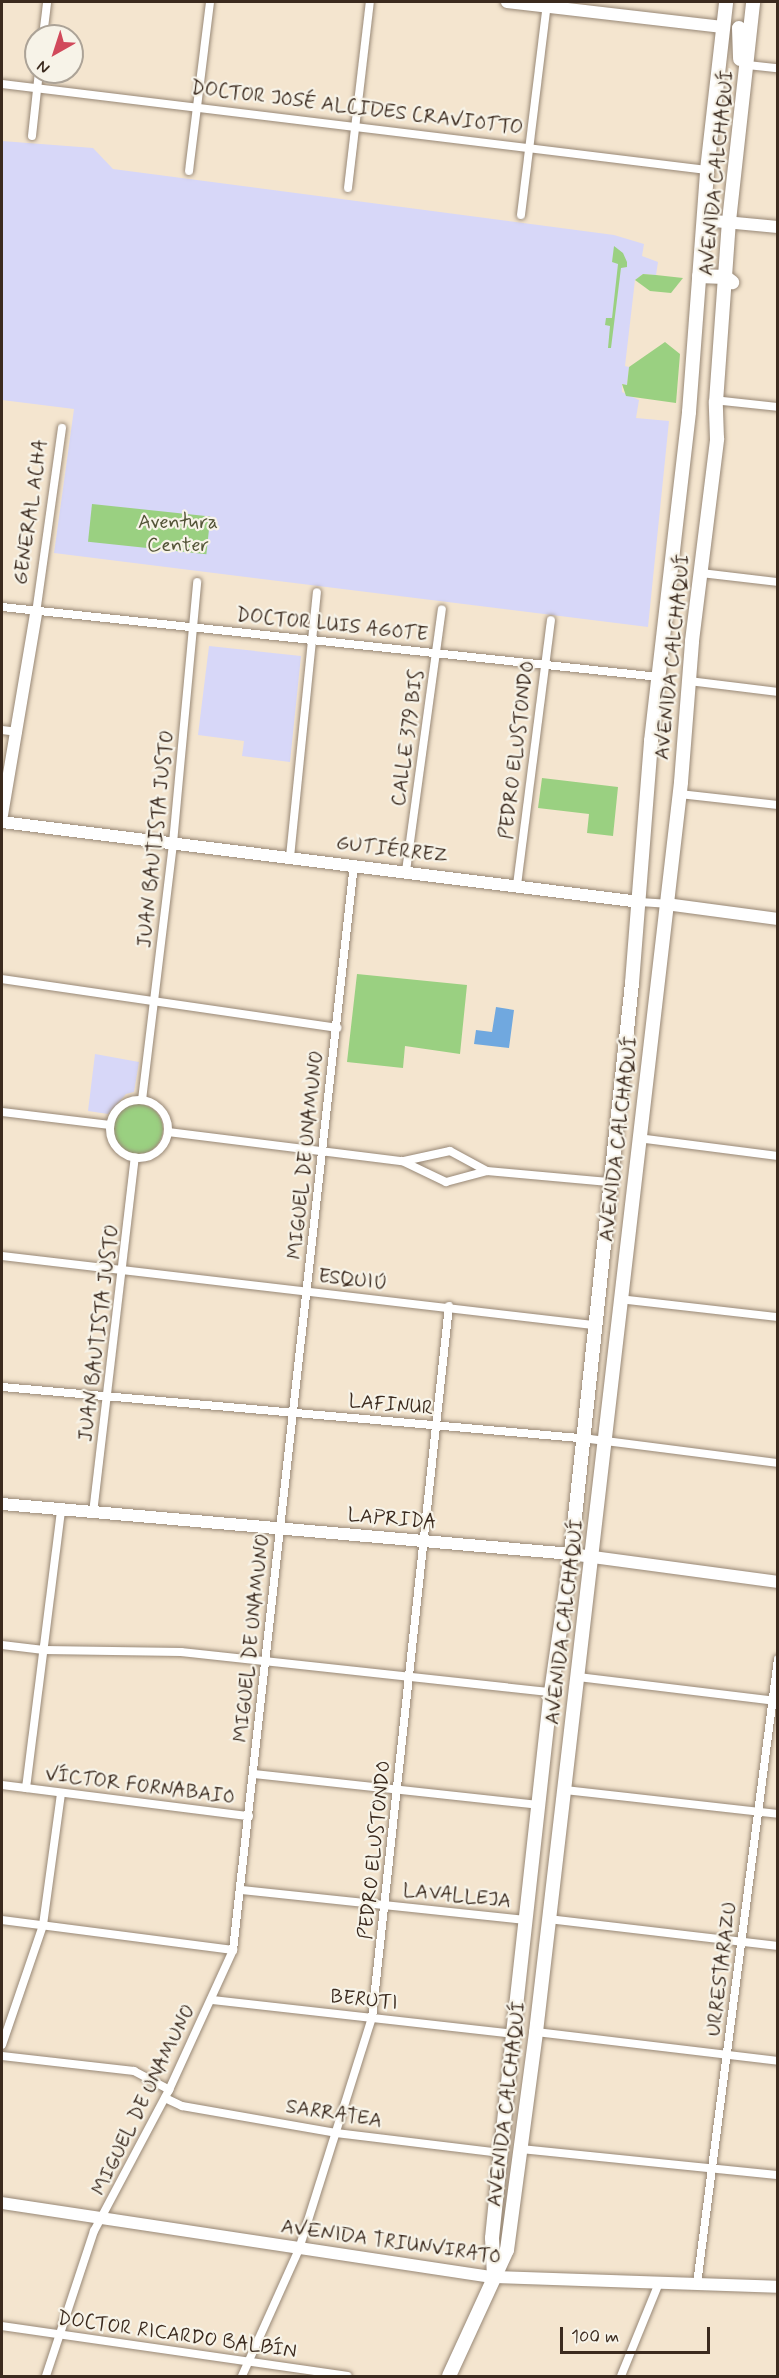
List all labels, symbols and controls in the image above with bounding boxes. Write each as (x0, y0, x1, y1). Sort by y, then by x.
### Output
north arrow (24, 24, 84, 84)
text: N (33, 55, 54, 78)
street label: AVENIDA CALCHAQUÍ (694, 69, 740, 277)
street label: DOCTOR JOSÉ ALCIDES CRAVIOTTO (189, 76, 525, 140)
street label: GENERAL ACHA (9, 437, 53, 587)
park label: Aventura Center (138, 510, 218, 557)
street label: AVENIDA CALCHAQUÍ (650, 553, 696, 761)
street label: DOCTOR LUIS AGOTE (233, 603, 431, 647)
street label: PEDRO ELUSTONDO (494, 660, 540, 840)
street label: CALLE 379 BIS (387, 668, 429, 808)
street label: JUAN BAUTISTA JUSTO (133, 731, 179, 947)
street label: GUTIÉRREZ (335, 831, 449, 869)
street label: AVENIDA CALCHAQUÍ (595, 1035, 643, 1243)
street label: MIGUEL DE UNAMUNO (283, 1050, 329, 1260)
street label: JUAN BAUTISTA JUSTO (74, 1225, 124, 1441)
street label: ESQUIÚ (317, 1264, 389, 1296)
street label: LAFINUR (348, 1389, 434, 1421)
street label: LAPRIDA (347, 1503, 437, 1535)
street label: AVENIDA CALCHAQUÍ (541, 1518, 589, 1726)
street label: MIGUEL DE UNAMUNO (229, 1533, 275, 1743)
street label: PEDRO ELUSTONDO (354, 1760, 396, 1940)
street label: VÍCTOR FORNABAIO (44, 1762, 236, 1810)
street label: LAVALLEJA (402, 1878, 512, 1914)
street label: URRESTARAZU (702, 1900, 742, 2038)
street label: BERUTI (329, 1985, 399, 2015)
street label: AVENIDA CALCHAQUÍ (483, 2000, 531, 2208)
street label: MIGUEL DE UNAMUNO (87, 2001, 201, 2199)
street label: SARRATEA (284, 2095, 384, 2133)
street label: AVENIDA TRIUNVIRATO (281, 2215, 501, 2269)
street label: DOCTOR RICARDO BALBÍN (54, 2306, 300, 2364)
scale bar (563, 2315, 713, 2353)
text: 100 m (571, 2325, 619, 2349)

